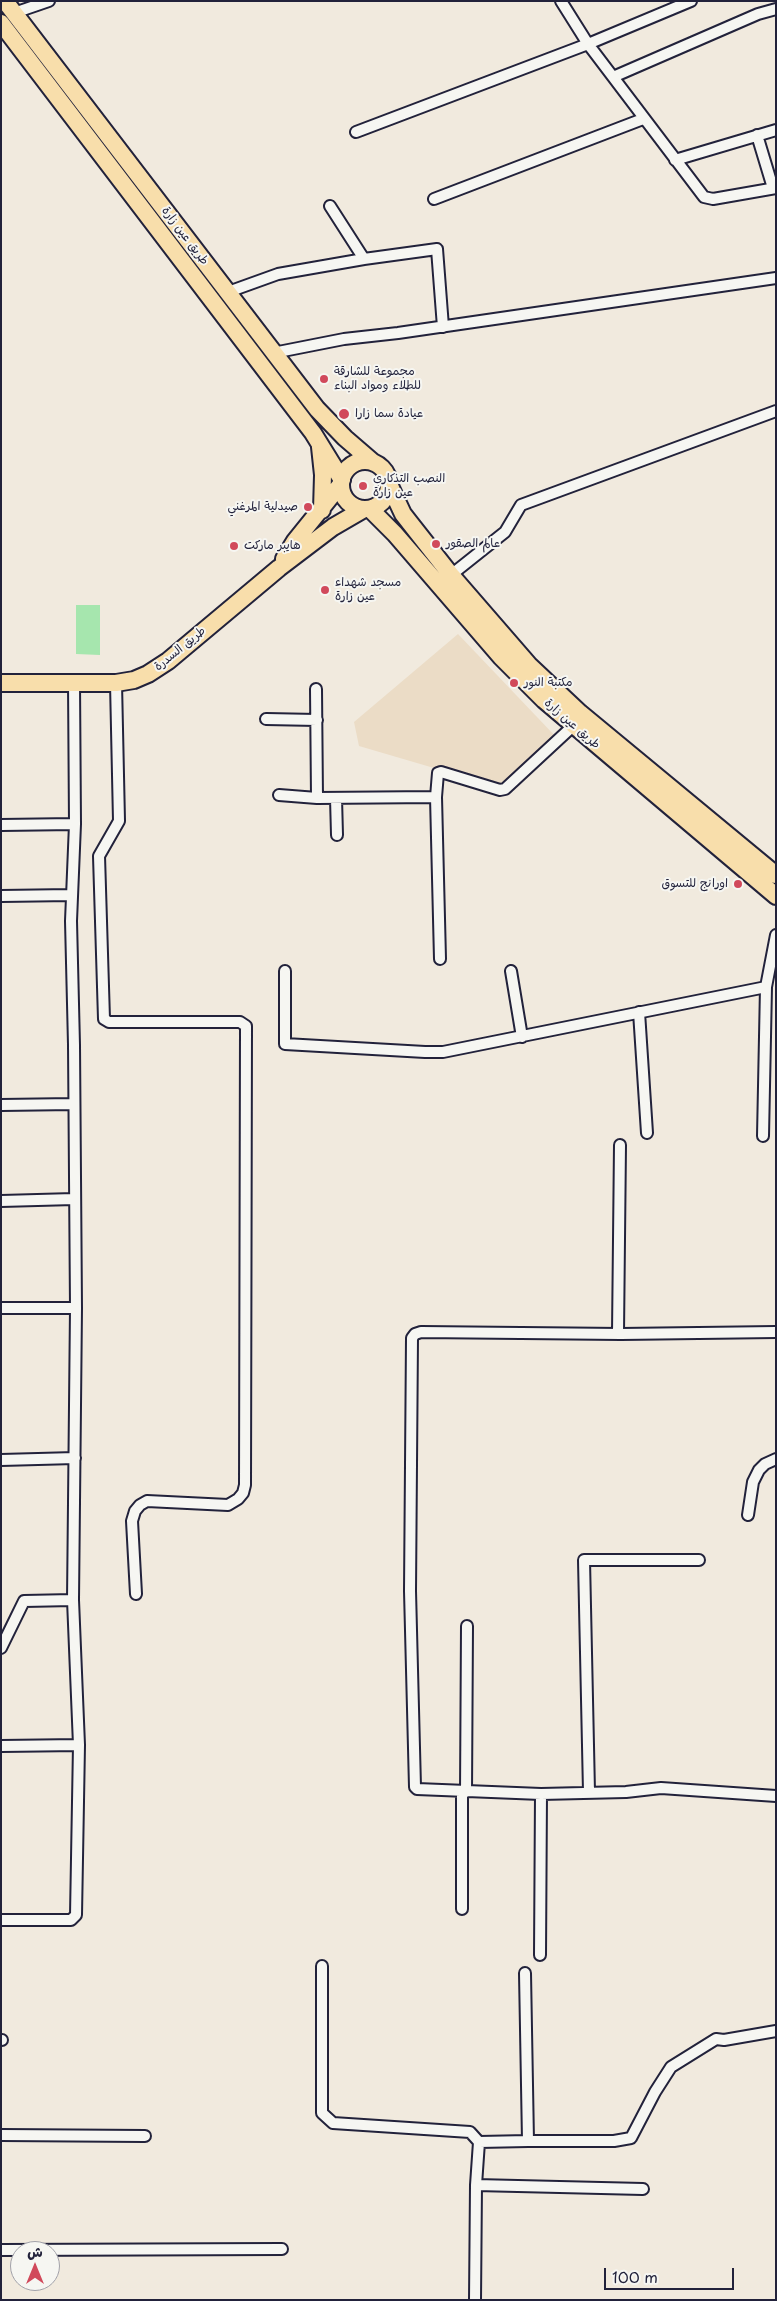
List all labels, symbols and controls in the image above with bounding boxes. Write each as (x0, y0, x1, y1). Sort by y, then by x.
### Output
street label: طريق عين زارة (158, 204, 212, 268)
place label: مجموعة للشارقة للطلاء ومواد البناء (334, 365, 421, 393)
marker: مجموعة للشارقة للطلاء ومواد البناء (318, 373, 330, 385)
marker: عيادة سما زارا (337, 407, 351, 421)
place label: عيادة سما زارا (355, 407, 423, 421)
place label: النصب التذكاري عين زارة (373, 472, 445, 500)
marker: النصب التذكاري عين زارة (357, 480, 369, 492)
place label: صيدلية المرغني (227, 500, 298, 514)
marker: صيدلية المرغني (302, 501, 314, 513)
place label: عالم الصقور (446, 537, 500, 551)
marker: عالم الصقور (430, 538, 442, 550)
place label: هايبر ماركت (244, 539, 301, 553)
marker: هايبر ماركت (228, 540, 240, 552)
place label: مسجد شهداء عين زارة (335, 576, 401, 604)
marker: مسجد شهداء عين زارة (319, 584, 331, 596)
street label: طريق السدرة (151, 624, 209, 674)
place label: مكتبة النور (524, 676, 573, 690)
marker: مكتبة النور (508, 677, 520, 689)
street label: طريق عين زارة (541, 696, 603, 752)
place label: اورانج للتسوق (661, 877, 728, 891)
marker: اورانج للتسوق (732, 878, 744, 890)
north arrow (10, 2241, 60, 2291)
text: ش (27, 2241, 43, 2262)
scale bar (607, 2258, 737, 2290)
text: 100 m (612, 2265, 658, 2288)

